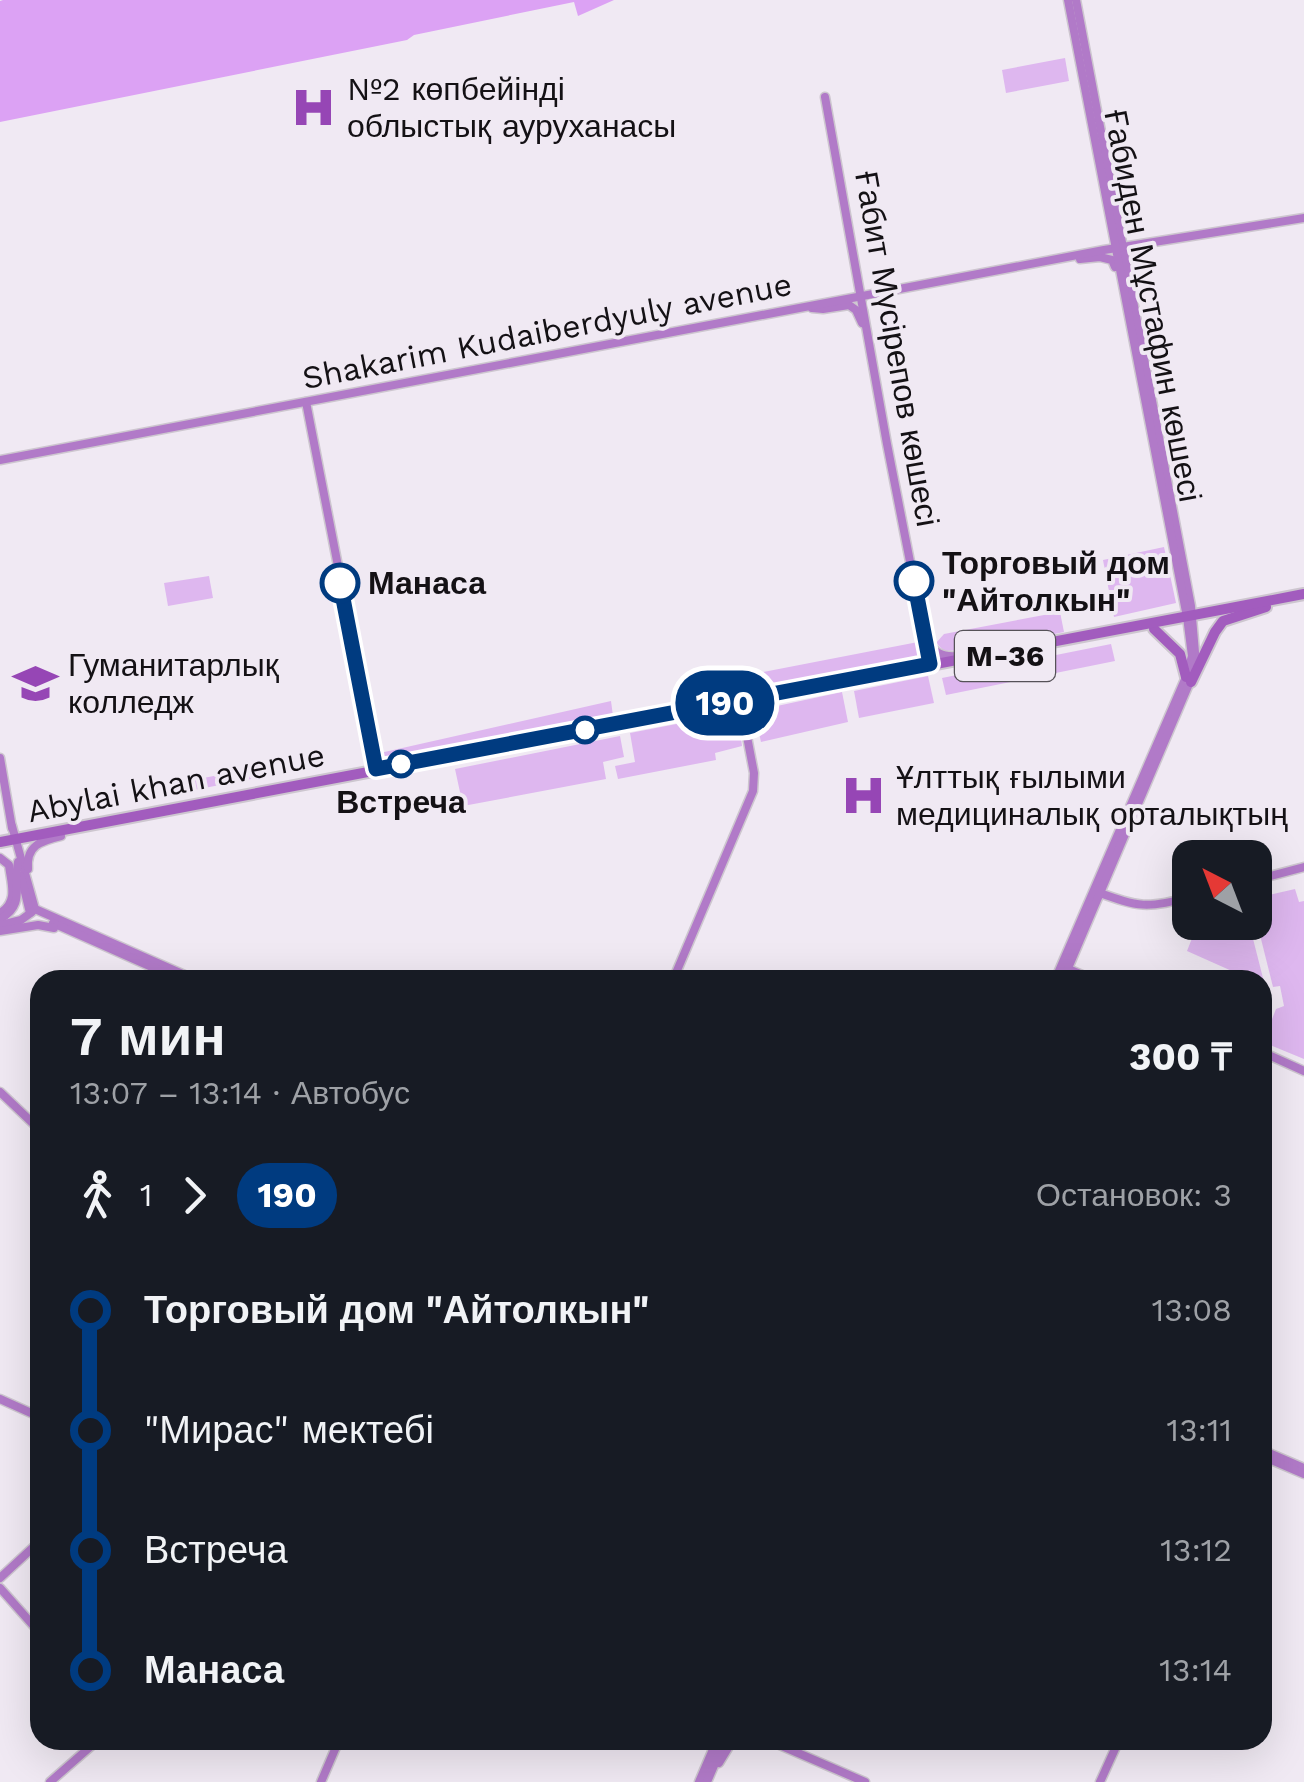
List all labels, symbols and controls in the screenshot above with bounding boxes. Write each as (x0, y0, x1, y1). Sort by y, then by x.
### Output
place label: №2 көпбейінді облыстық ауруханасы (347, 70, 676, 145)
hospital icon: №2 көпбейінді облыстық ауруханасы (290, 83, 338, 131)
street label: Ғабиден Мұстафин көшесі (1096, 106, 1210, 505)
street label: Ғабит Мүсірепов көшесі (847, 168, 947, 529)
street label: Shakarim Kudaiberdyuly avenue (299, 265, 795, 397)
place label: Торговый дом "Айтолкын" (942, 544, 1170, 619)
marker: Торговый дом "Айтолкын" (895, 562, 933, 600)
marker: Манаса (321, 564, 359, 602)
place label: Манаса (368, 564, 486, 602)
road number: M-36 (955, 631, 1055, 681)
place label: Гуманитарлық колледж (68, 646, 280, 721)
school or university icon: Гуманитарлық колледж (11, 659, 59, 707)
line badge: 190 (668, 670, 782, 736)
text: 190 (695, 682, 755, 724)
unlabelled marker (572, 717, 598, 743)
street label: Abylai khan avenue (24, 736, 328, 830)
marker: Встреча (388, 751, 414, 777)
place label: Ұлттық ғылыми медициналық орталықтың (896, 758, 1288, 833)
hospital icon: Ұлттық ғылыми медициналық орталықтың (839, 771, 887, 819)
place label: Встреча (336, 783, 466, 821)
north arrow (1172, 840, 1272, 940)
map controls (1172, 840, 1272, 940)
text: 7 мин (70, 1004, 226, 1068)
text: 300 ₸ (1129, 1035, 1232, 1079)
text: 13:07 – 13:14 · Автобус (70, 1074, 410, 1112)
icon: walk (70, 1168, 125, 1223)
icon: forward (167, 1168, 222, 1223)
text: 190 (257, 1174, 317, 1216)
text: 1 (140, 1176, 152, 1214)
text: Остановок: 3 (1036, 1176, 1232, 1214)
text: Торговый дом "Айтолкын" (144, 1288, 649, 1332)
text: 13:08 (1152, 1291, 1232, 1329)
text: "Мирас" мектебі (144, 1408, 434, 1452)
text: 13:11 (1166, 1411, 1232, 1449)
text: Встреча (144, 1528, 288, 1572)
text: 13:12 (1160, 1531, 1232, 1569)
text: Манаса (144, 1648, 284, 1692)
text: 13:14 (1159, 1651, 1232, 1689)

